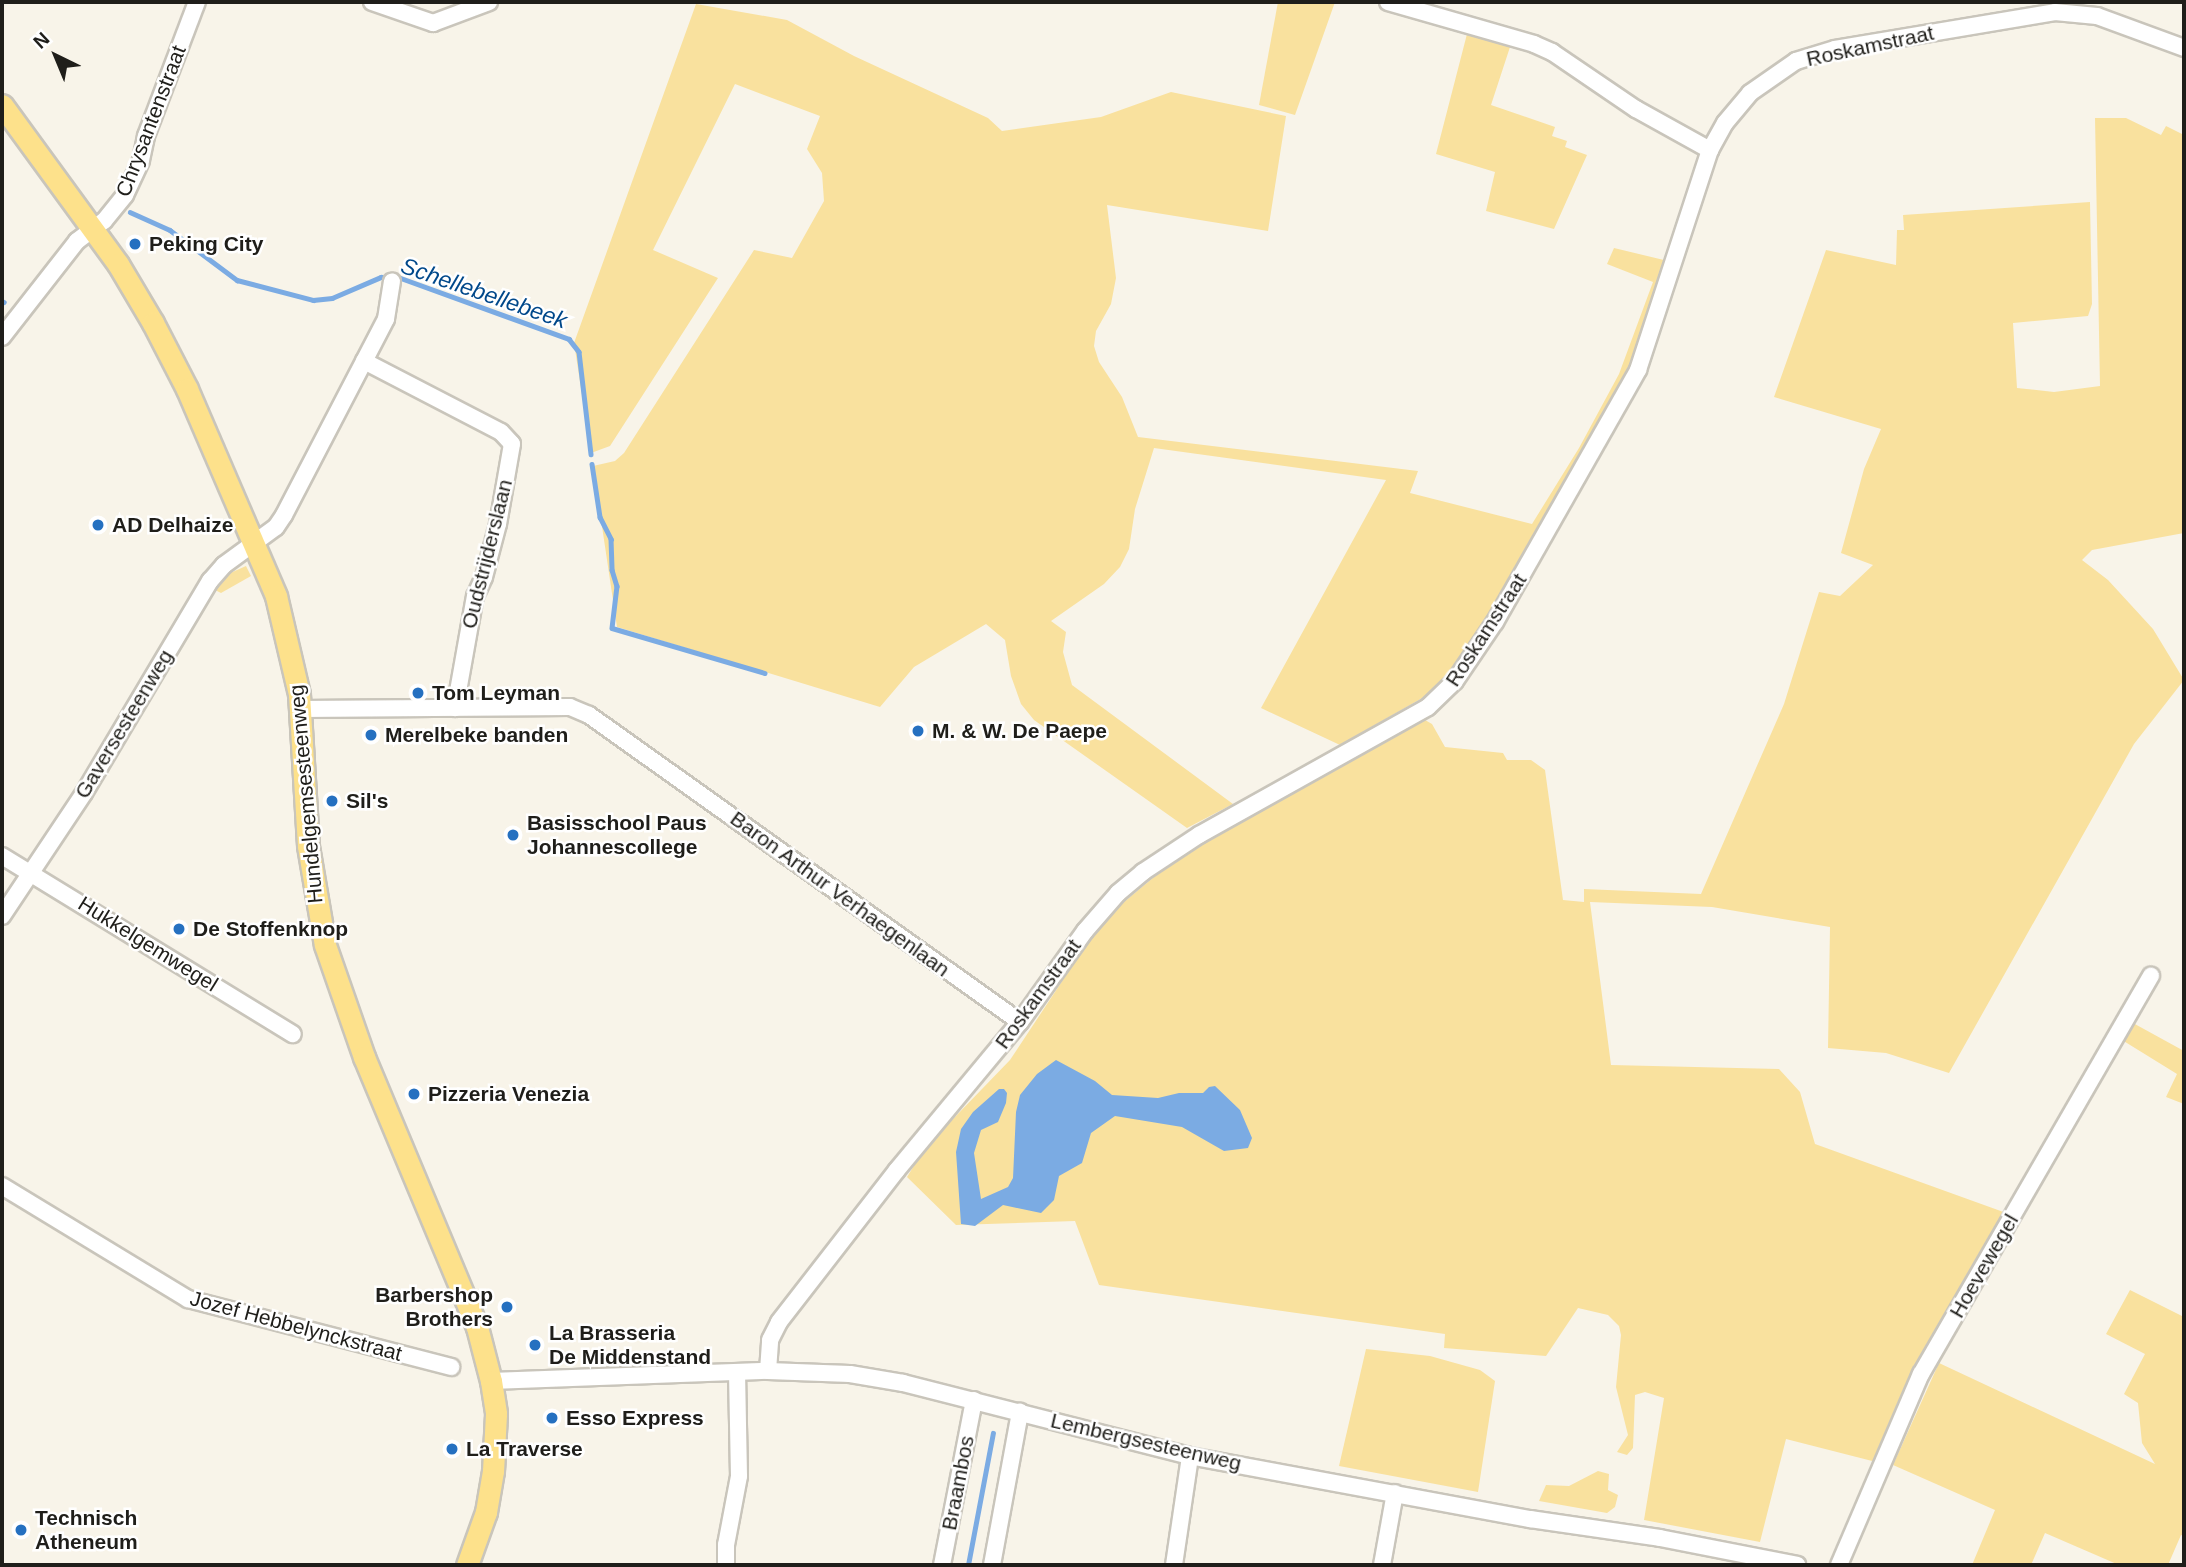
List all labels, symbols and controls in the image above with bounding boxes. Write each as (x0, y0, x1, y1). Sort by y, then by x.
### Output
street label: Roskamstraat (1804, 20, 1936, 72)
north arrow (21, 21, 91, 91)
text: N (29, 28, 54, 53)
street label: Chrysantenstraat (111, 42, 191, 200)
place label: Peking City (149, 231, 263, 257)
marker: Peking City (127, 236, 143, 252)
water label: Schellebellebeek (397, 252, 571, 334)
street label: Oudstrijderslaan (456, 477, 518, 631)
place label: AD Delhaize (112, 512, 233, 538)
marker: AD Delhaize (90, 517, 106, 533)
street label: Roskamstraat (1440, 569, 1532, 691)
street label: Gaversesteenweg (70, 645, 178, 803)
place label: Tom Leyman (432, 680, 560, 706)
street label: Hundelgemsesteenweg (284, 684, 328, 904)
marker: Tom Leyman (410, 685, 426, 701)
place label: M. & W. De Paepe (932, 718, 1107, 744)
place label: Merelbeke banden (385, 722, 568, 748)
marker: M. & W. De Paepe (910, 723, 926, 739)
marker: Merelbeke banden (363, 727, 379, 743)
place label: Sil's (346, 788, 388, 814)
marker: Sil's (324, 793, 340, 809)
street label: Baron Arthur Verhaegenlaan (725, 806, 955, 982)
place label: Basisschool Paus Johannescollege (527, 810, 707, 860)
marker: Basisschool Paus Johannescollege (505, 827, 521, 843)
street label: Hukkelgemwegel (74, 891, 222, 997)
place label: De Stoffenknop (193, 916, 348, 942)
marker: De Stoffenknop (171, 921, 187, 937)
street label: Roskamstraat (990, 934, 1086, 1054)
place label: Pizzeria Venezia (428, 1081, 589, 1107)
marker: Pizzeria Venezia (406, 1086, 422, 1102)
street label: Hoevewegel (1944, 1210, 2024, 1322)
place label: Barbershop Brothers (375, 1282, 493, 1332)
street label: Jozef Hebbelynckstraat (187, 1286, 405, 1366)
marker: Barbershop Brothers (499, 1299, 515, 1315)
place label: La Brasseria De Middenstand (549, 1320, 711, 1370)
marker: La Brasseria De Middenstand (527, 1337, 543, 1353)
place label: Esso Express (566, 1405, 704, 1431)
street label: Lembergsesteenweg (1048, 1408, 1244, 1476)
marker: Esso Express (544, 1410, 560, 1426)
street label: Braambos (937, 1434, 979, 1532)
place label: La Traverse (466, 1436, 583, 1462)
marker: La Traverse (444, 1441, 460, 1457)
place label: Technisch Atheneum (35, 1505, 138, 1555)
marker: Technisch Atheneum (13, 1522, 29, 1538)

